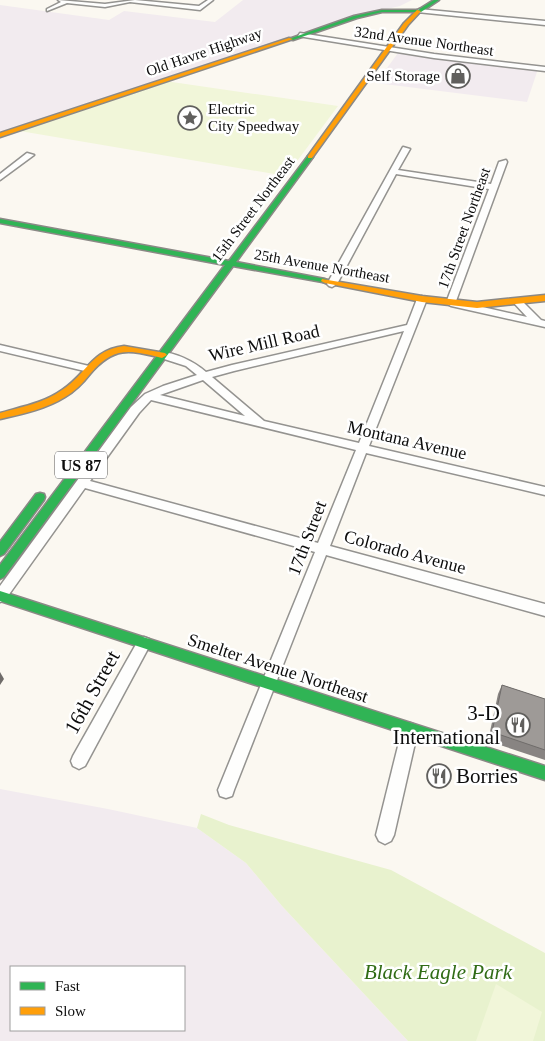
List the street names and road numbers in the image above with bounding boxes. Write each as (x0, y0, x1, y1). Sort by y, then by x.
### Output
street label: 32nd Avenue Northeast (353, 23, 496, 59)
street label: Old Havre Highway (144, 24, 265, 79)
street label: 15th Street Northeast (208, 153, 298, 265)
street label: 17th Street Northeast (435, 165, 494, 291)
street label: 25th Avenue Northeast (253, 246, 392, 286)
street label: Wire Mill Road (207, 321, 321, 365)
street label: Montana Avenue (345, 417, 469, 463)
road number: US 87 (55, 452, 107, 478)
street label: 17th Street (284, 498, 330, 578)
street label: Colorado Avenue (342, 526, 468, 578)
street label: Smelter Avenue Northeast (185, 629, 371, 707)
street label: 16th Street (59, 646, 125, 738)

